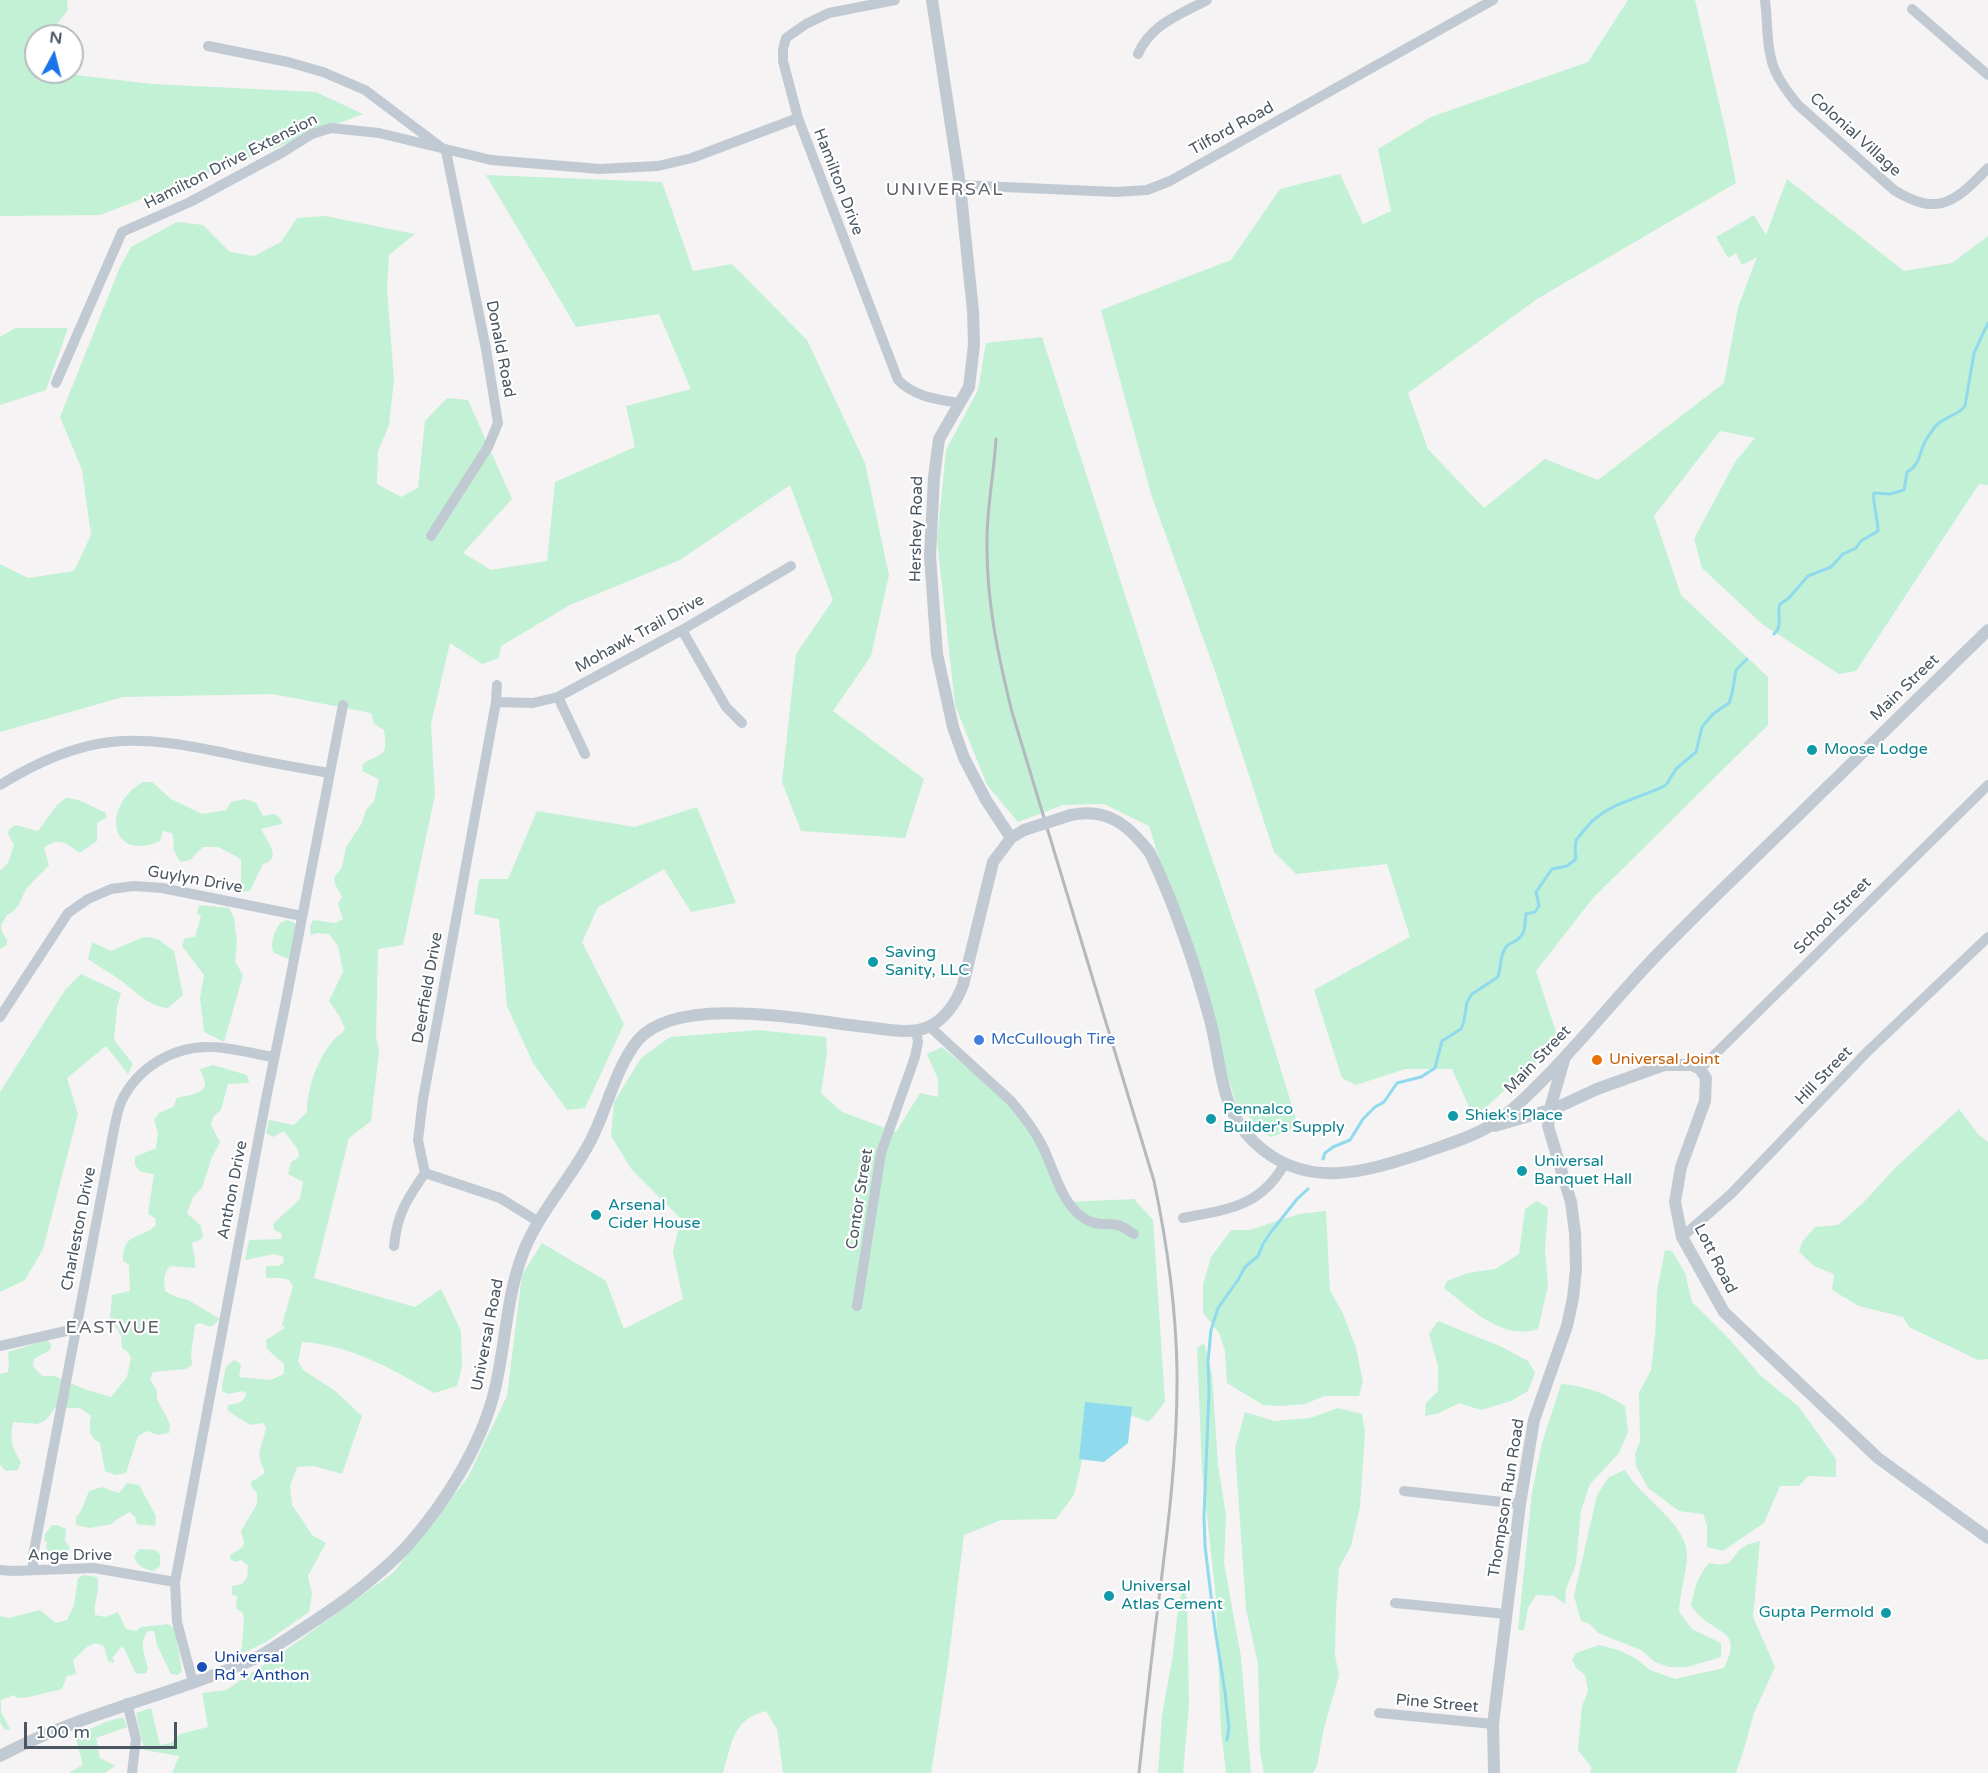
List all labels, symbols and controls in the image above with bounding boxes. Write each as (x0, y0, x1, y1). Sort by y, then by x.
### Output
north arrow (24, 24, 84, 84)
text: N (48, 27, 64, 49)
street label: Colonial Village (1805, 89, 1905, 181)
street label: Tilford Road (1187, 98, 1277, 160)
street label: Hamilton Drive Extension (141, 110, 321, 214)
street label: Hamilton Drive (809, 126, 867, 238)
district label: UNIVERSAL (886, 179, 1004, 201)
street label: Donald Road (481, 299, 519, 399)
street label: Hershey Road (906, 476, 928, 582)
street label: Mohawk Trail Drive (572, 591, 708, 677)
street label: Main Street (1867, 651, 1943, 725)
place label: Moose Lodge (1824, 740, 1928, 760)
marker: Moose Lodge (1805, 743, 1819, 757)
street label: Guylyn Drive (146, 862, 244, 898)
street label: School Street (1790, 873, 1876, 959)
street label: Deerfield Drive (409, 931, 447, 1045)
place label: Saving Sanity, LLC (885, 943, 969, 981)
marker: Saving Sanity, LLC (866, 955, 880, 969)
street label: Main Street (1501, 1022, 1575, 1098)
place label: McCullough Tire (991, 1030, 1115, 1050)
marker: McCullough Tire (972, 1033, 986, 1047)
street label: Hill Street (1791, 1043, 1857, 1109)
place label: Universal Joint (1609, 1050, 1720, 1070)
marker: Universal Joint (1590, 1053, 1604, 1067)
place label: Pennalco Builder's Supply (1223, 1100, 1345, 1138)
place label: Shiek's Place (1465, 1106, 1563, 1126)
marker: Shiek's Place (1446, 1109, 1460, 1123)
marker: Pennalco Builder's Supply (1204, 1112, 1218, 1126)
street label: Anthon Drive (214, 1139, 252, 1241)
street label: Contor Street (843, 1147, 877, 1251)
place label: Universal Banquet Hall (1534, 1152, 1632, 1190)
marker: Universal Banquet Hall (1515, 1164, 1529, 1178)
street label: Charleston Drive (58, 1165, 100, 1293)
place label: Arsenal Cider House (608, 1196, 701, 1234)
marker: Arsenal Cider House (589, 1208, 603, 1222)
street label: Lott Road (1689, 1221, 1741, 1297)
street label: Universal Road (468, 1277, 508, 1393)
district label: EASTVUE (65, 1317, 161, 1339)
street label: Thompson Run Road (1485, 1417, 1529, 1579)
street label: Ange Drive (28, 1546, 112, 1566)
place label: Universal Atlas Cement (1121, 1577, 1223, 1615)
marker: Universal Atlas Cement (1102, 1589, 1116, 1603)
place label: Gupta Permold (1759, 1603, 1874, 1623)
marker: Gupta Permold (1879, 1606, 1893, 1620)
place label: Universal Rd + Anthon (214, 1648, 310, 1686)
marker: Universal Rd + Anthon (195, 1660, 209, 1674)
street label: Pine Street (1395, 1691, 1479, 1717)
scale bar (27, 1710, 180, 1748)
text: 100 m (35, 1721, 90, 1743)

